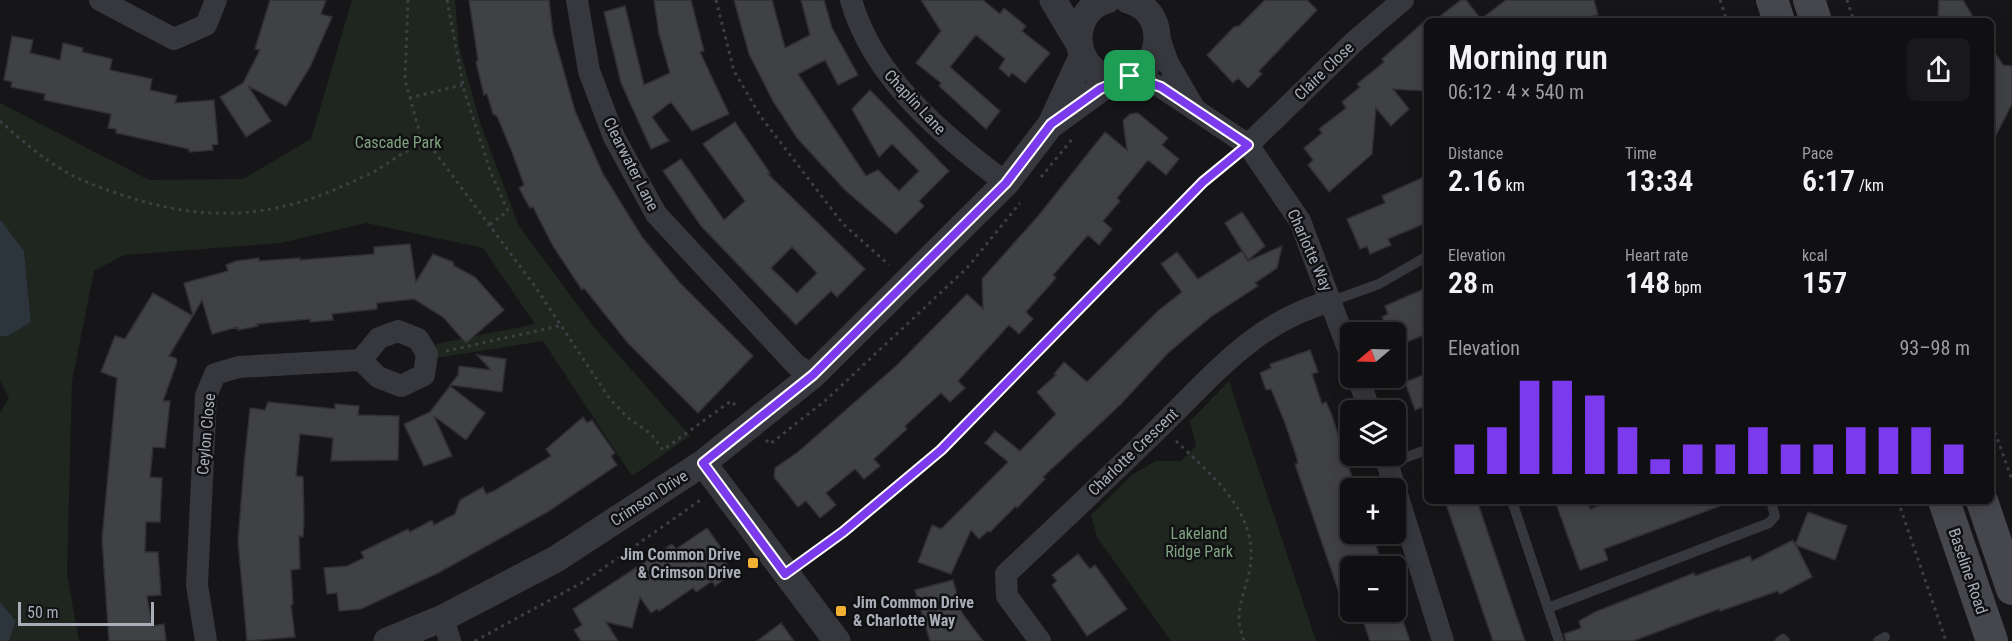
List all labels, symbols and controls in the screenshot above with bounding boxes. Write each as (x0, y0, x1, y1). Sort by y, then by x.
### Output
street label: Claire Close (1290, 38, 1358, 104)
text: Morning run (1448, 38, 1608, 77)
button: share (1907, 38, 1970, 101)
pin (1104, 50, 1155, 101)
icon: arrive (1113, 59, 1146, 92)
street label: Chaplin Lane (880, 66, 950, 138)
text: 06:12 · 4 × 540 m (1448, 80, 1584, 104)
street label: Clearwater Lane (599, 114, 663, 214)
park label: Cascade Park (355, 133, 442, 152)
text: Distance (1448, 144, 1503, 163)
text: Time (1625, 144, 1657, 163)
text: Pace (1802, 144, 1833, 163)
text: 2.16 (1448, 163, 1502, 198)
text: 13:34 (1625, 163, 1693, 198)
text: 6:17 (1802, 163, 1855, 198)
text: km (1502, 176, 1525, 195)
text: /km (1855, 176, 1884, 195)
street label: Charlotte Way (1283, 206, 1337, 294)
text: Elevation (1448, 246, 1506, 265)
text: Heart rate (1625, 246, 1688, 265)
text: kcal (1802, 246, 1828, 265)
text: 28 (1448, 265, 1478, 300)
text: 148 (1625, 265, 1670, 300)
text: 157 (1802, 265, 1847, 300)
text: m (1478, 278, 1494, 297)
text: bpm (1670, 278, 1702, 297)
north arrow (1340, 322, 1406, 388)
map controls (1340, 322, 1406, 622)
text: Elevation (1448, 336, 1520, 360)
text: 93–98 m (1899, 336, 1970, 360)
street label: Ceylon Close (193, 392, 219, 476)
button: layers (1340, 400, 1406, 466)
street label: Charlotte Crescent (1084, 404, 1182, 500)
street label: Crimson Drive (607, 466, 691, 530)
button: + (1340, 478, 1406, 544)
park label: Lakeland Ridge Park (1165, 524, 1234, 561)
street label: Baseline Road (1944, 526, 1992, 616)
place label: Jim Common Drive & Crimson Drive (620, 545, 741, 582)
marker: Jim Common Drive & Crimson Drive (746, 556, 760, 570)
button: − (1340, 556, 1406, 622)
place label: Jim Common Drive & Charlotte Way (853, 593, 974, 630)
scale bar (18, 599, 154, 626)
text: 50 m (27, 603, 59, 622)
marker: Jim Common Drive & Charlotte Way (834, 604, 848, 618)

